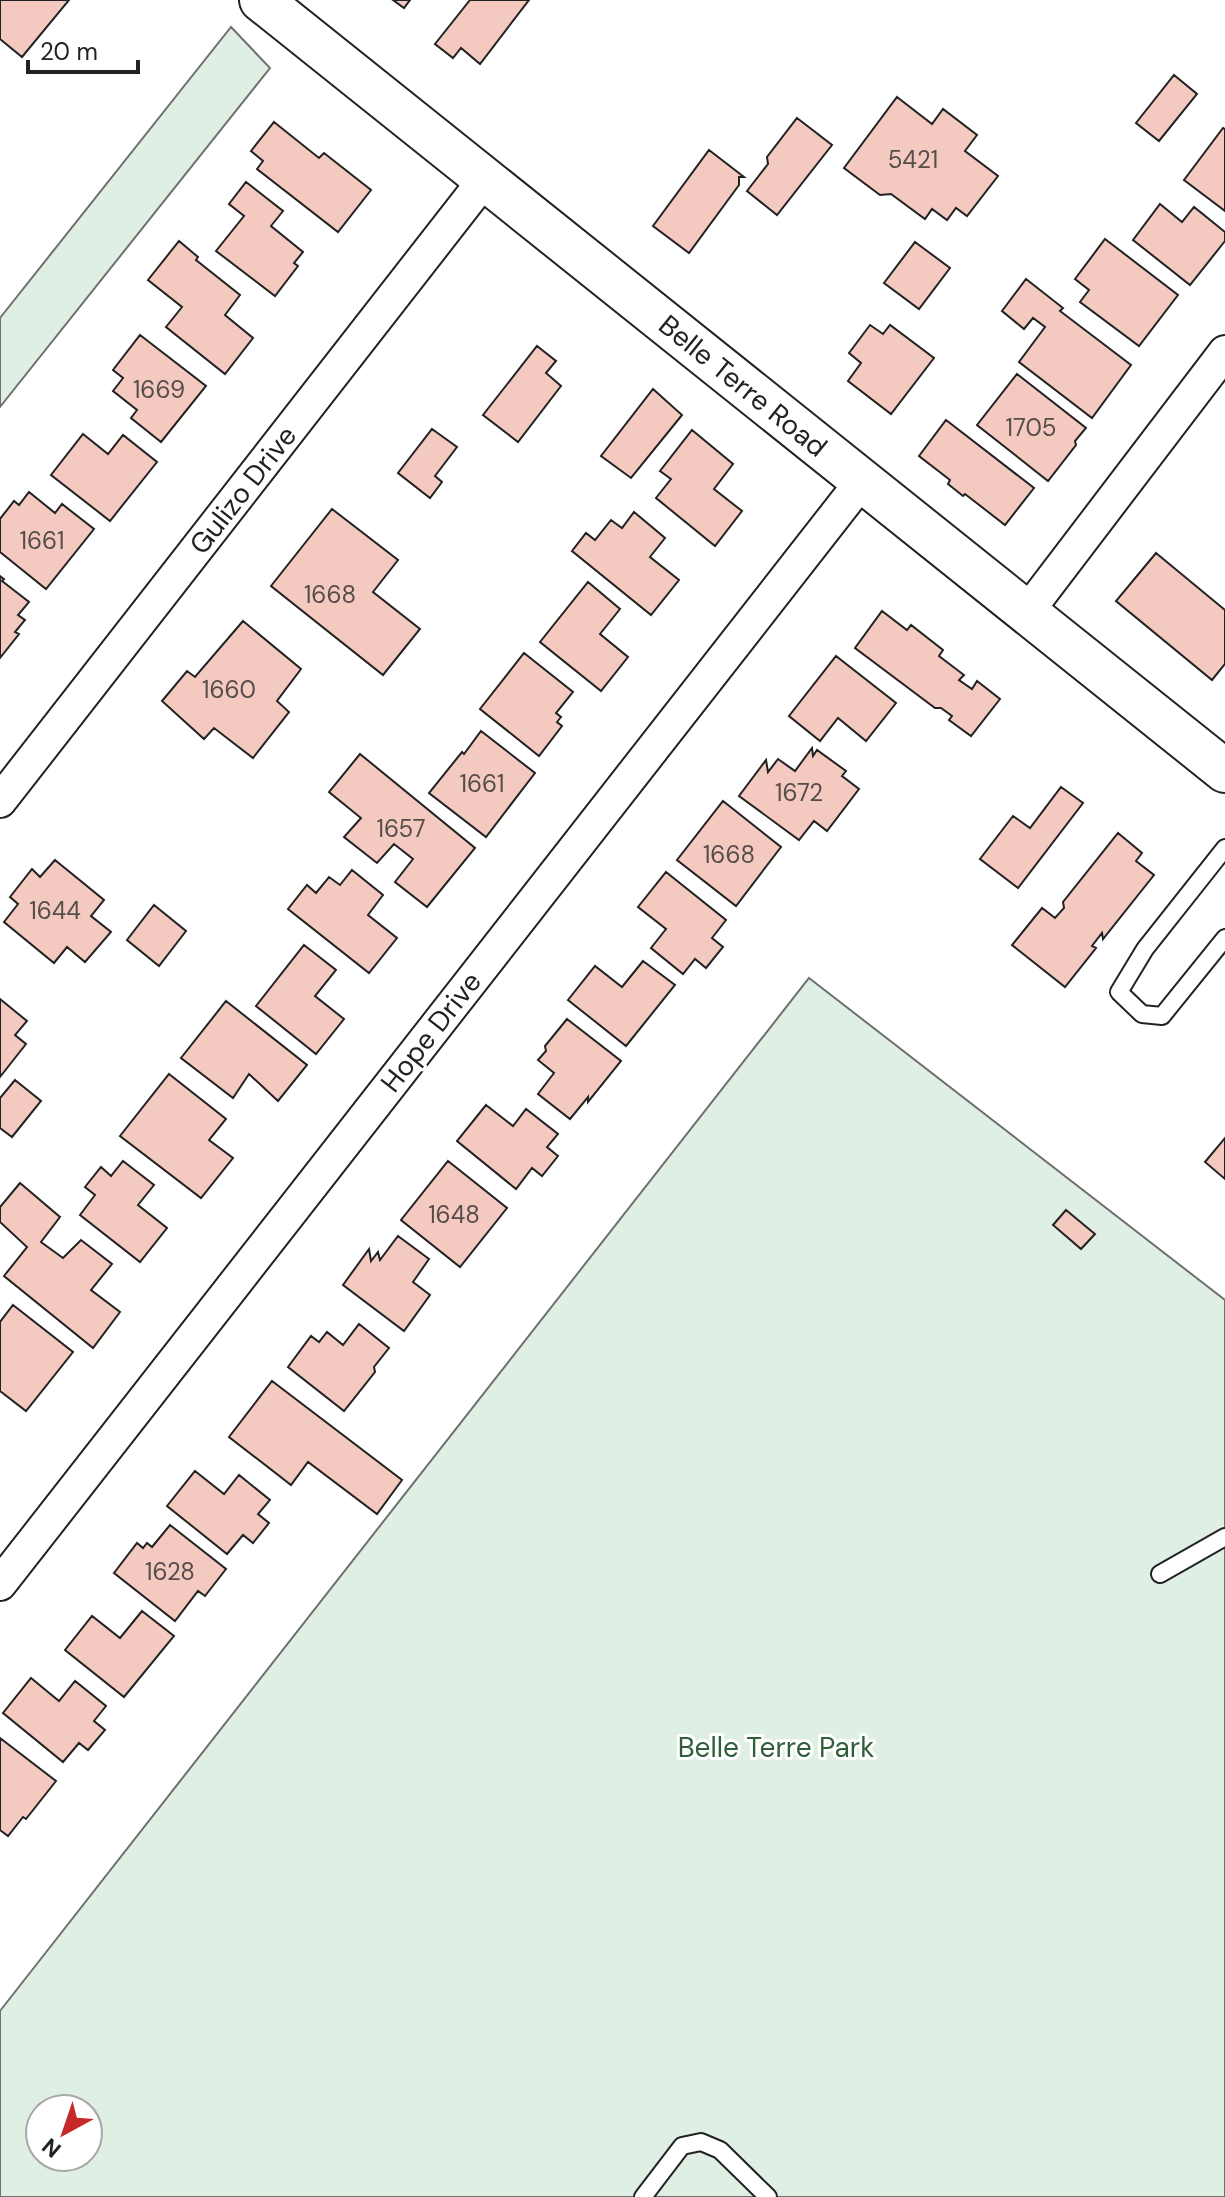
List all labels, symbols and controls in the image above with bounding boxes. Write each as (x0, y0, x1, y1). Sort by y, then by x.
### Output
scale bar (28, 24, 138, 74)
text: 20 m (40, 36, 98, 67)
house number: 5421 (888, 144, 938, 175)
street label: Belle Terre Road (651, 307, 835, 465)
house number: 1669 (133, 374, 185, 405)
house number: 1705 (1005, 412, 1057, 443)
street label: Gulizo Drive (181, 418, 305, 562)
house number: 1661 (19, 525, 65, 556)
house number: 1668 (304, 579, 356, 610)
house number: 1660 (202, 674, 256, 705)
house number: 1661 (459, 768, 505, 799)
house number: 1672 (775, 777, 823, 808)
house number: 1657 (376, 813, 426, 844)
house number: 1668 (703, 839, 755, 870)
house number: 1644 (29, 895, 81, 926)
street label: Hope Drive (372, 964, 490, 1100)
house number: 1648 (428, 1199, 480, 1230)
house number: 1628 (145, 1556, 195, 1587)
park label: Belle Terre Park (678, 1729, 874, 1766)
north arrow (24, 2093, 104, 2173)
text: N (36, 2132, 67, 2164)

